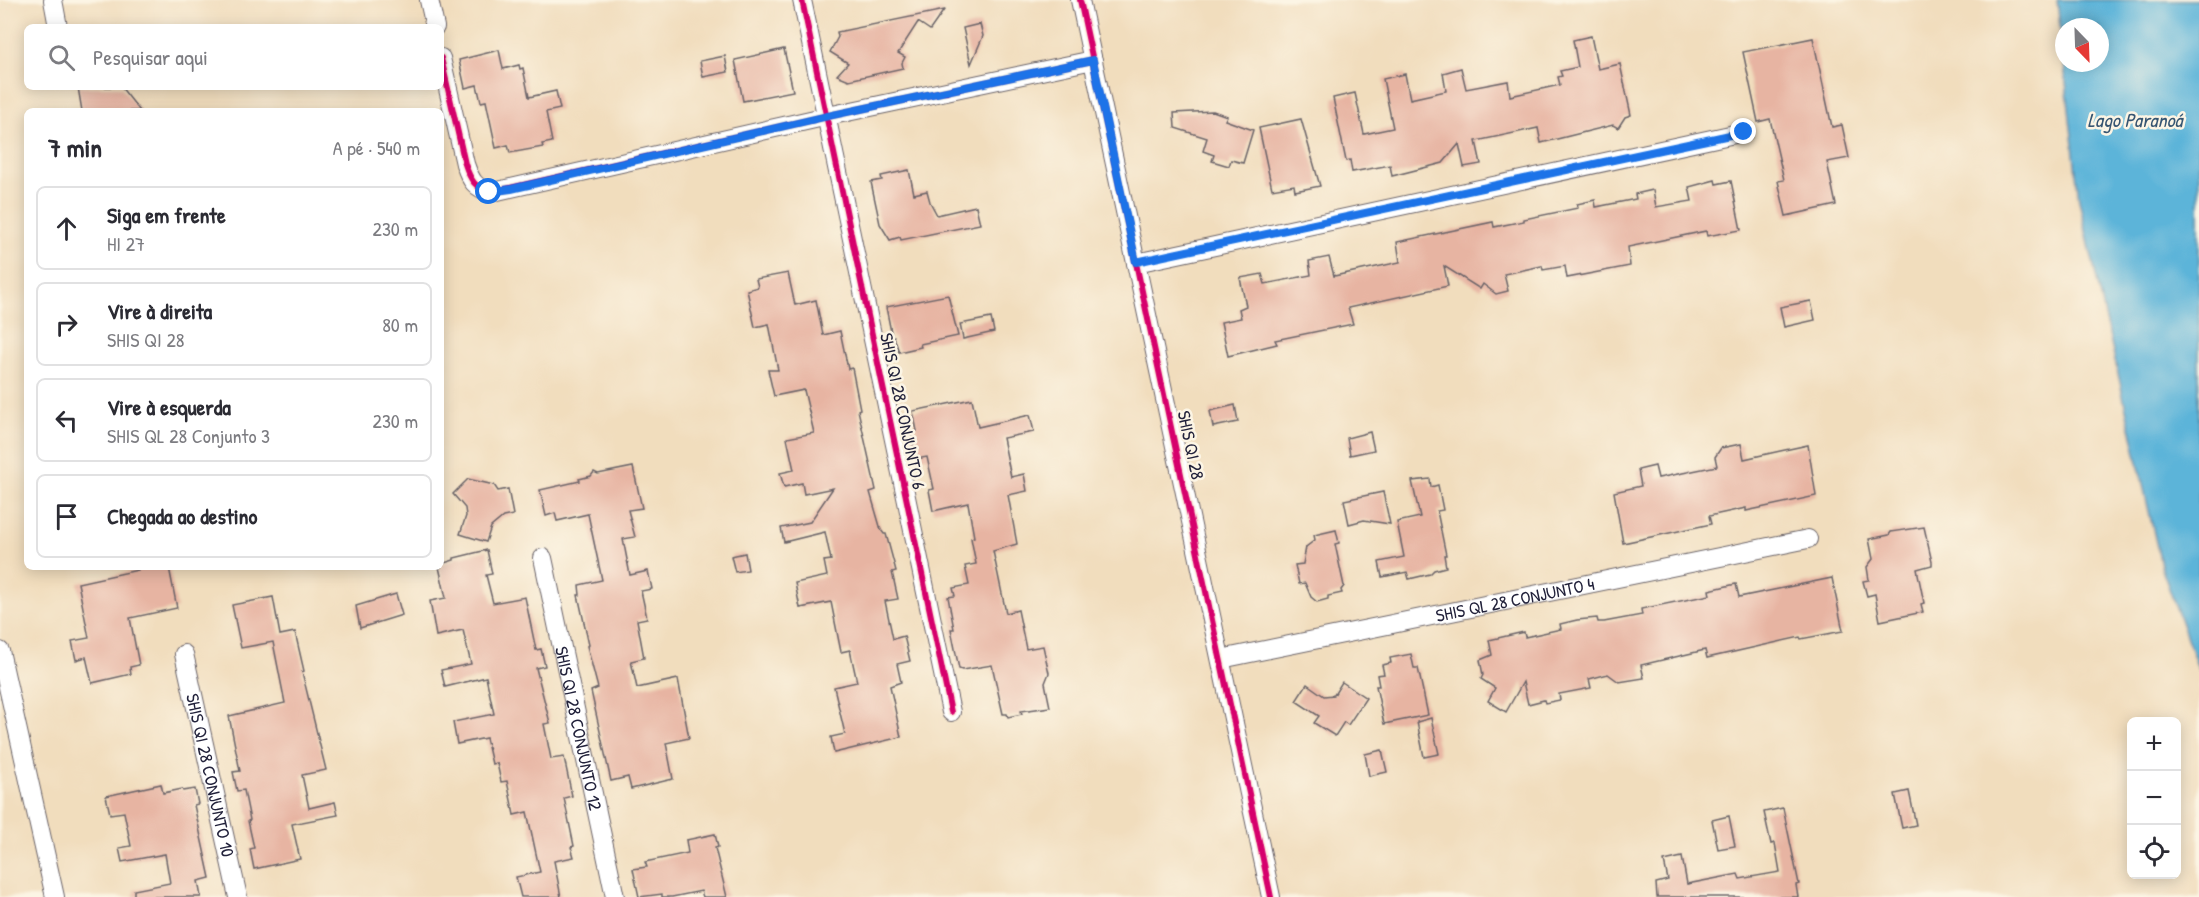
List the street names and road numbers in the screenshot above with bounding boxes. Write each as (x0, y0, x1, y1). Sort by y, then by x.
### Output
street label: SHIS QI 28 CONJUNTO 6 (874, 331, 932, 491)
street label: SHIS QI 28 (1172, 408, 1211, 482)
street label: SHIS QL 28 CONJUNTO 4 (1433, 570, 1597, 627)
street label: SHIS QI 28 CONJUNTO 12 (550, 644, 609, 813)
street label: SHIS QI 28 CONJUNTO 10 (181, 691, 241, 859)

